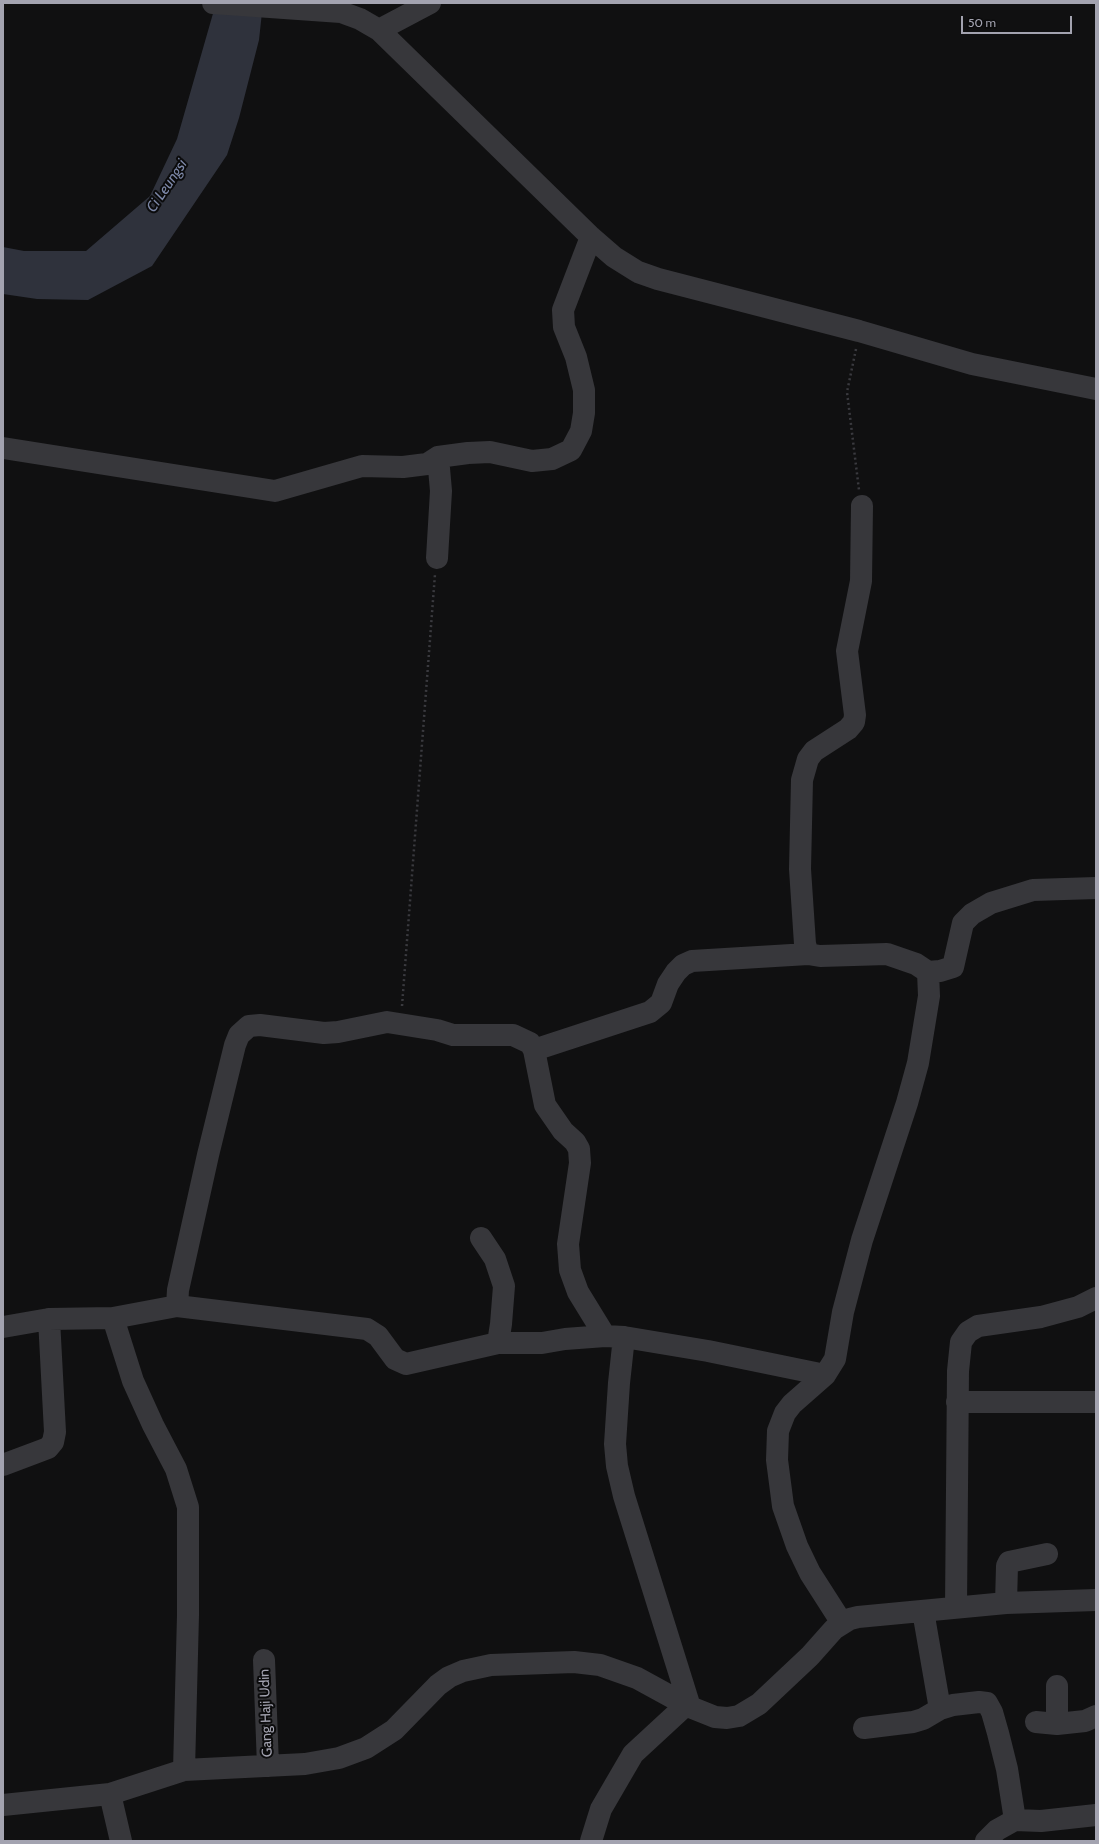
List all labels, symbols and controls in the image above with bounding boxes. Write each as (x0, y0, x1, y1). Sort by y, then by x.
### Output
scale bar (963, 8, 1074, 34)
text: 50 m (968, 15, 996, 30)
water label: Ci Leungsi (143, 156, 191, 216)
street label: Gang Haji Udin (256, 1669, 276, 1757)

